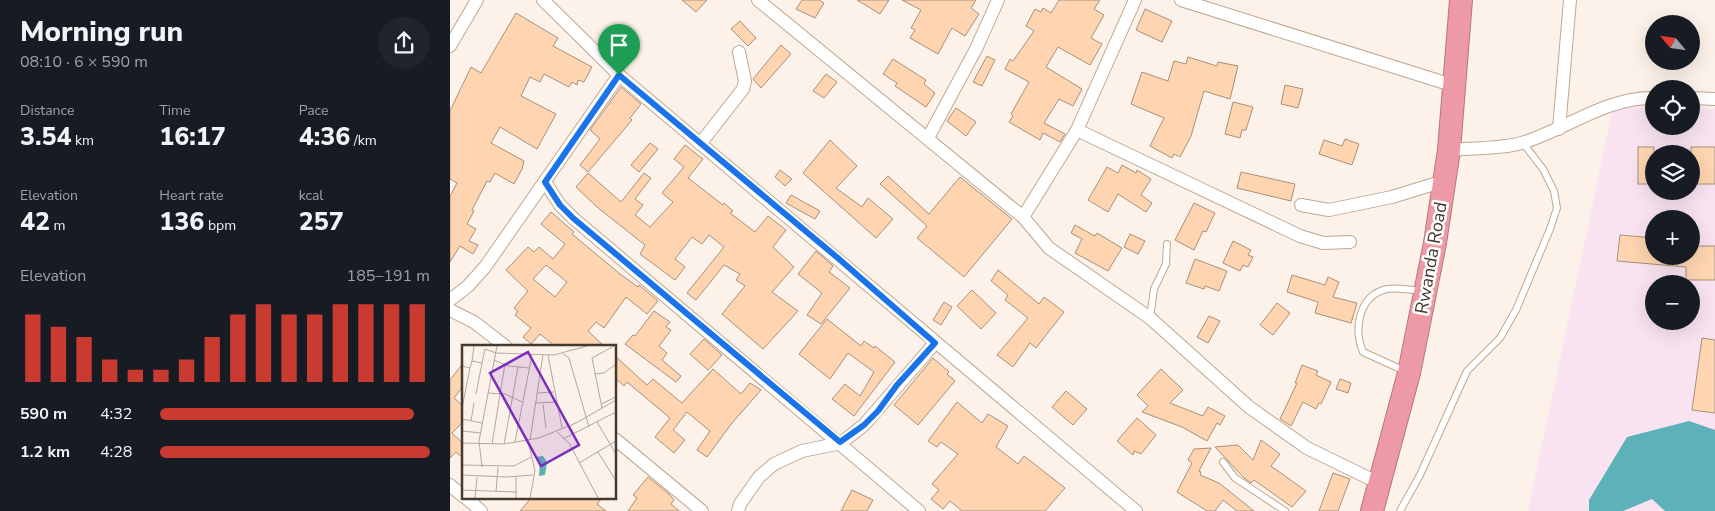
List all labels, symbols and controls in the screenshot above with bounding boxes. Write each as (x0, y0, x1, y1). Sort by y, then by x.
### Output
text: Morning run (20, 13, 183, 51)
north arrow (1645, 15, 1700, 70)
map controls (1645, 15, 1700, 330)
button: share (378, 17, 430, 69)
pin (598, 24, 640, 75)
icon: arrive (605, 31, 633, 59)
text: 08:10 · 6 × 590 m (20, 51, 148, 73)
button: locate (1645, 80, 1700, 135)
text: Distance (20, 101, 74, 120)
text: Time (159, 101, 190, 120)
text: Pace (299, 101, 328, 120)
text: 3.54 (20, 120, 72, 154)
text: 16:17 (159, 120, 226, 154)
text: 4:36 (299, 120, 350, 154)
text: km (72, 131, 94, 150)
text: /km (350, 131, 377, 150)
button: layers (1645, 145, 1700, 200)
text: Elevation (20, 186, 78, 205)
text: Heart rate (159, 186, 223, 205)
text: kcal (299, 186, 323, 205)
street label: Rwanda Road (1409, 200, 1453, 316)
text: 42 (20, 205, 50, 239)
text: 136 (159, 205, 204, 239)
text: 257 (299, 205, 344, 239)
button: + (1645, 210, 1700, 265)
text: m (50, 216, 66, 235)
text: bpm (204, 216, 236, 235)
text: Elevation (20, 265, 86, 287)
text: 185–191 m (347, 265, 430, 287)
button: − (1645, 275, 1700, 330)
inset map (462, 345, 616, 498)
text: 590 m (20, 403, 67, 425)
text: 4:32 (100, 403, 132, 425)
text: 1.2 km (20, 441, 70, 463)
text: 4:28 (100, 441, 132, 463)

